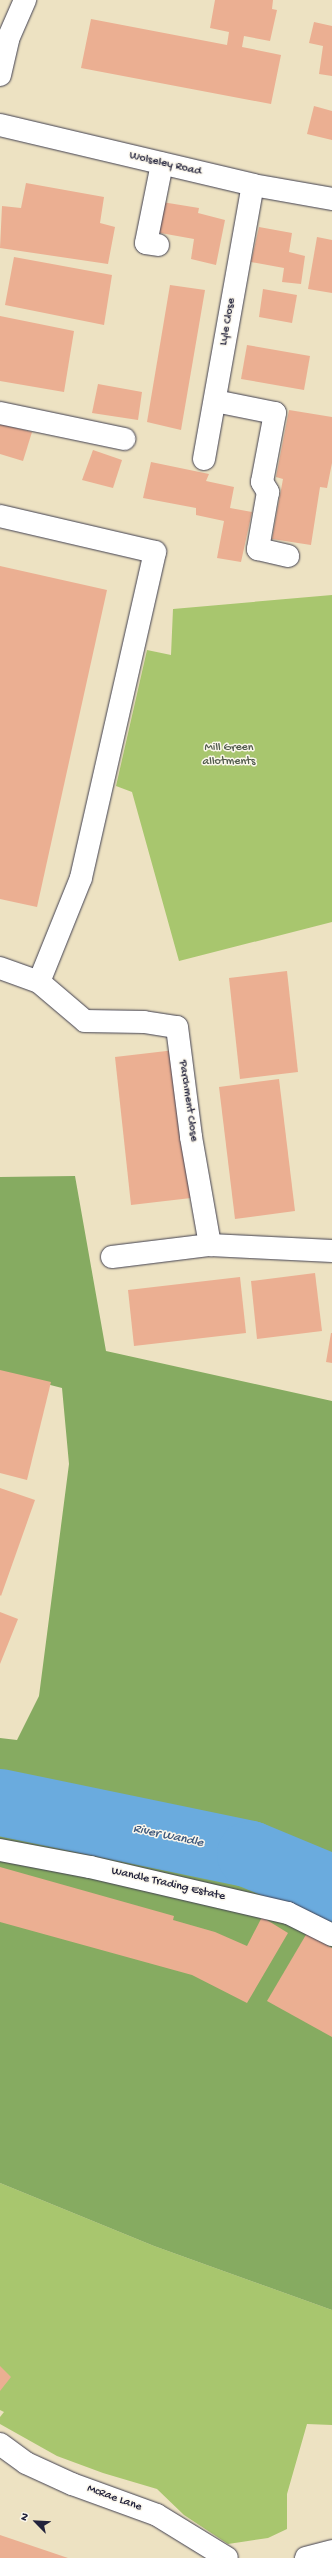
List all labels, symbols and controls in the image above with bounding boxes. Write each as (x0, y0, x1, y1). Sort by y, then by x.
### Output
street label: Wolseley Road (128, 150, 202, 180)
street label: Lyle Close (218, 297, 240, 347)
park label: Mill Green allotments (203, 742, 255, 770)
street label: Parchment Close (174, 1059, 200, 1143)
water label: River Wandle (131, 1822, 205, 1852)
street label: Wandle Trading Estate (110, 1865, 226, 1905)
street label: McRae Lane (85, 2482, 143, 2516)
north arrow (16, 2502, 56, 2542)
text: N (18, 2511, 32, 2523)

